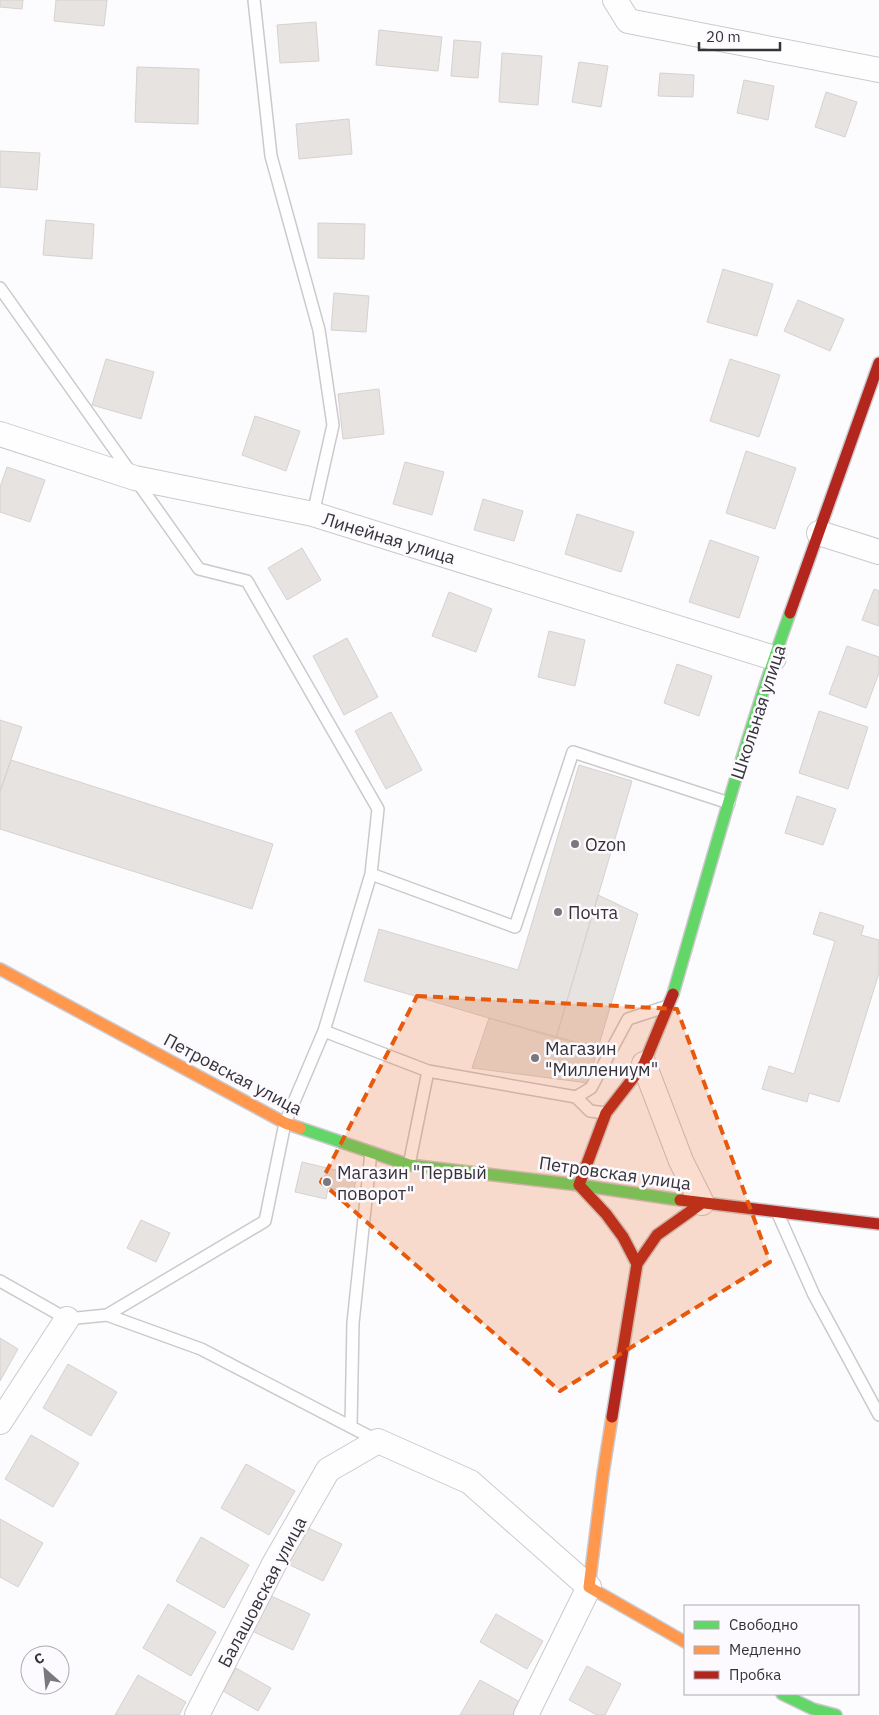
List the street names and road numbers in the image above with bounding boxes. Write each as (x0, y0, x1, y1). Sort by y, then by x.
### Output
street label: Линейная улица (320, 507, 459, 569)
street label: Школьная улица (725, 641, 791, 782)
street label: Петровская улица (160, 1028, 306, 1120)
street label: Петровская улица (537, 1151, 693, 1195)
street label: Балашовская улица (212, 1512, 312, 1671)

